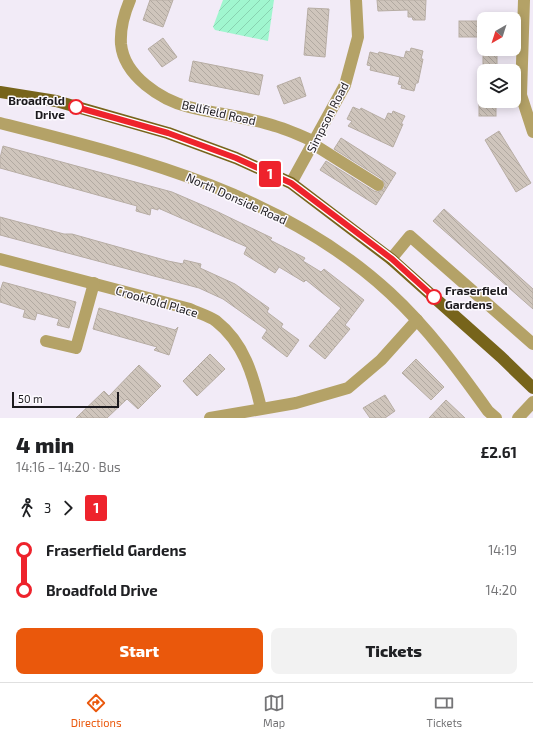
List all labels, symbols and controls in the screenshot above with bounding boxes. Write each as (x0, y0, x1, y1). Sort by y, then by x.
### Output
north arrow (477, 12, 521, 56)
map controls (477, 12, 521, 108)
button: layers (477, 64, 521, 108)
street label: Simpson Road (303, 79, 351, 155)
place label: Broadfold Drive (8, 93, 65, 121)
street label: Bellfield Road (181, 97, 257, 127)
marker: Broadfold Drive (68, 99, 84, 115)
line badge: 1 (257, 161, 283, 187)
text: 1 (267, 165, 273, 182)
street label: North Donside Road (184, 169, 290, 227)
street label: Crookfold Place (114, 283, 200, 319)
place label: Fraserfield Gardens (445, 283, 508, 311)
marker: Fraserfield Gardens (426, 289, 442, 305)
scale bar (12, 390, 119, 409)
text: 50 m (18, 392, 43, 405)
text: 4 min (16, 431, 74, 457)
text: £2.61 (481, 443, 517, 461)
text: 14:16 – 14:20 · Bus (16, 459, 121, 475)
icon: walk (16, 497, 38, 519)
icon: forward (57, 497, 79, 519)
text: 1 (93, 499, 99, 516)
text: 3 (44, 500, 51, 516)
text: Fraserfield Gardens (46, 541, 186, 559)
text: 14:19 (488, 542, 517, 558)
text: Broadfold Drive (46, 581, 158, 599)
text: 14:20 (486, 582, 517, 598)
button: Start (16, 628, 263, 674)
button: Tickets (271, 628, 517, 674)
tab: Directions (71, 692, 121, 729)
tab: Map (263, 692, 285, 729)
tab: Tickets (427, 692, 462, 729)

